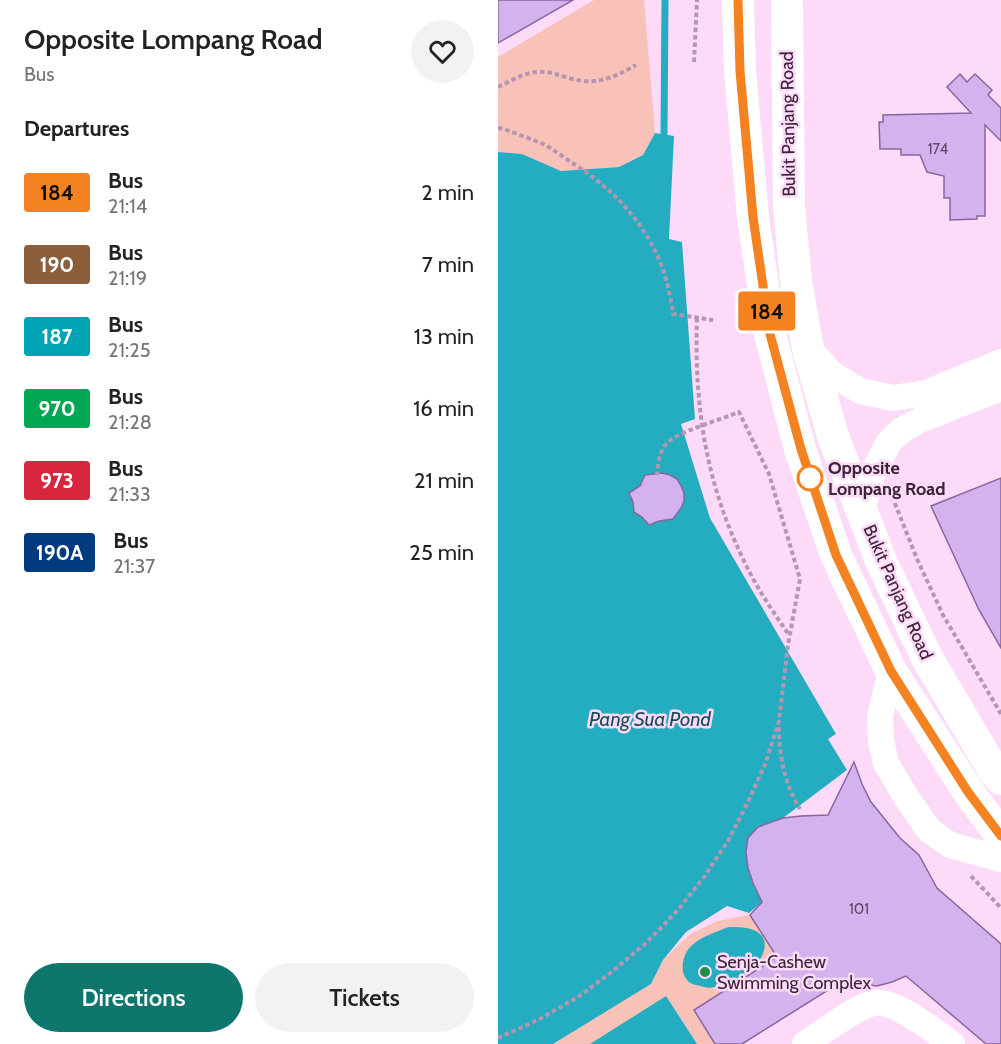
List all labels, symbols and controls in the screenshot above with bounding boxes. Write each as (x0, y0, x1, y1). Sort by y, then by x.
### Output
button: heart (411, 20, 474, 83)
text: Opposite Lompang Road (24, 22, 323, 56)
street label: Bukit Panjang Road (776, 51, 800, 197)
text: Bus (24, 62, 55, 86)
text: Departures (24, 115, 129, 142)
house number: 174 (928, 140, 949, 158)
text: Bus (108, 167, 143, 194)
text: 2 min (421, 179, 474, 206)
text: 184 (40, 180, 74, 205)
text: 21:14 (108, 194, 147, 218)
text: Bus (108, 239, 143, 266)
text: 7 min (422, 251, 474, 278)
text: 190 (40, 252, 74, 277)
text: 21:19 (108, 266, 147, 290)
line badge: 184 (732, 292, 802, 330)
text: 184 (750, 299, 784, 324)
text: Bus (108, 311, 143, 338)
text: 13 min (414, 323, 474, 350)
text: 187 (41, 324, 73, 349)
text: 21:25 (108, 338, 150, 362)
text: Bus (108, 383, 143, 410)
text: 16 min (413, 395, 474, 422)
text: 970 (38, 396, 76, 421)
text: 21:28 (108, 410, 152, 434)
text: Bus (108, 455, 143, 482)
place label: Opposite Lompang Road (828, 457, 946, 500)
marker: Opposite Lompang Road (797, 465, 823, 491)
text: 21 min (414, 467, 474, 494)
text: 973 (40, 468, 74, 493)
text: 21:33 (108, 482, 151, 506)
street label: Bukit Panjang Road (858, 521, 938, 663)
text: Bus (113, 527, 148, 554)
text: 25 min (409, 539, 474, 566)
text: 190A (36, 540, 83, 565)
text: 21:37 (113, 554, 155, 578)
water label: Pang Sua Pond (589, 707, 712, 731)
house number: 101 (849, 900, 869, 918)
place label: Senja-Cashew Swimming Complex (717, 951, 871, 994)
button: Directions (24, 963, 243, 1032)
button: Tickets (255, 963, 474, 1032)
marker: Senja-Cashew Swimming Complex (698, 965, 712, 979)

